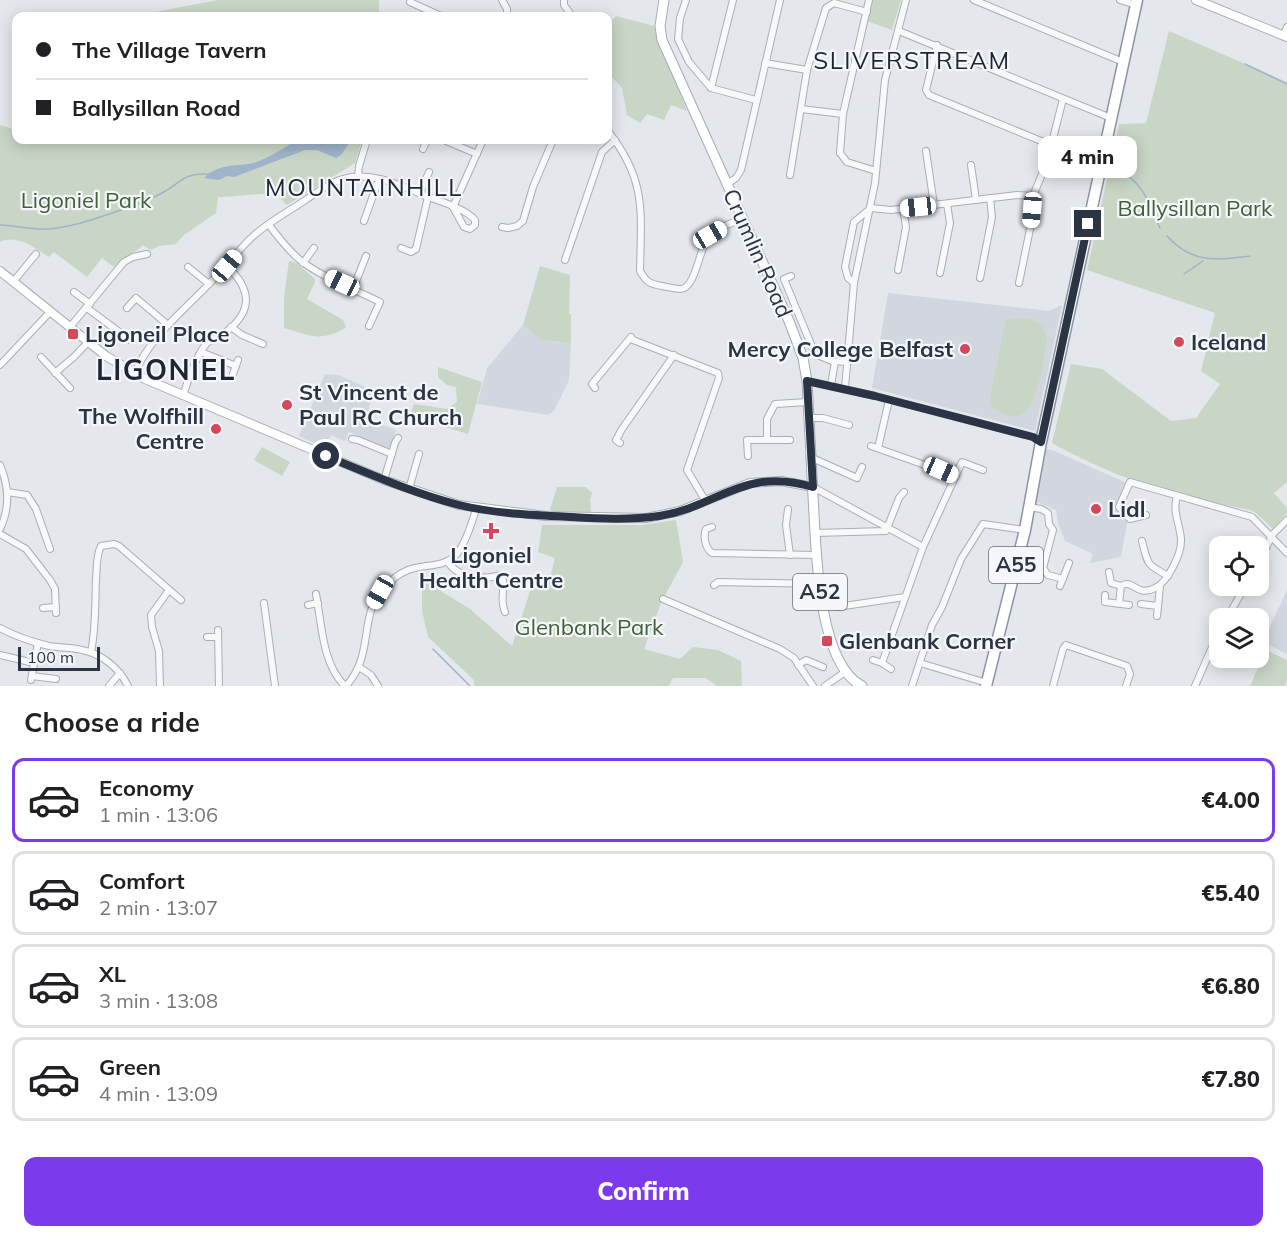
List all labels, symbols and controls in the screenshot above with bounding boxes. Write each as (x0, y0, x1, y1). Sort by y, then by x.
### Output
text: The Village Tavern (72, 36, 267, 64)
district label: SLIVERSTREAM (813, 45, 1011, 75)
text: Ballysillan Road (72, 94, 241, 122)
callout: 4 min (1038, 137, 1138, 179)
text: 4 min (1061, 144, 1114, 169)
district label: MOUNTAINHILL (265, 172, 463, 202)
street label: Crumlin Road (717, 184, 799, 322)
park label: Ligoniel Park (21, 186, 152, 214)
car (1021, 191, 1043, 229)
park label: Ballysillan Park (1118, 194, 1273, 222)
car (899, 196, 937, 218)
route end (1074, 210, 1101, 237)
car (690, 218, 730, 252)
car (209, 246, 245, 286)
car (322, 267, 362, 299)
place label: Ligoneil Place (85, 320, 230, 348)
marker: Ligoneil Place (66, 327, 80, 341)
place label: Iceland (1191, 328, 1266, 356)
place label: Mercy College Belfast (728, 335, 953, 363)
marker: Iceland (1172, 335, 1186, 349)
marker: Mercy College Belfast (958, 342, 972, 356)
district label: LIGONIEL (96, 352, 236, 387)
place label: St Vincent de Paul RC Church (299, 378, 462, 431)
marker: St Vincent de Paul RC Church (280, 398, 294, 412)
place label: The Wolfhill Centre (78, 402, 204, 455)
marker: The Wolfhill Centre (209, 422, 223, 436)
route start (312, 442, 339, 469)
car (921, 454, 961, 486)
place label: Lidl (1108, 495, 1145, 523)
marker: Lidl (1089, 502, 1103, 516)
marker: Ligoniel Health Centre (482, 522, 500, 540)
map controls (1209, 536, 1269, 668)
button: locate (1209, 536, 1269, 596)
place label: Ligoniel Health Centre (419, 541, 563, 594)
road number: A55 (989, 547, 1043, 583)
car (363, 572, 397, 612)
road number: A52 (793, 574, 847, 610)
button: layers (1209, 608, 1269, 668)
park label: Glenbank Park (515, 613, 664, 641)
place label: Glenbank Corner (839, 627, 1015, 655)
marker: Glenbank Corner (820, 634, 834, 648)
scale bar (18, 644, 100, 672)
text: 100 m (27, 647, 74, 667)
text: Choose a ride (24, 705, 200, 739)
icon: car (27, 773, 81, 827)
text: Economy (99, 774, 194, 802)
text: €4.00 (1201, 786, 1260, 814)
text: 1 min · 13:06 (99, 802, 218, 827)
icon: car (27, 866, 81, 920)
text: Comfort (99, 867, 185, 895)
text: €5.40 (1201, 879, 1260, 907)
text: 2 min · 13:07 (99, 895, 218, 920)
icon: car (27, 959, 81, 1013)
text: XL (99, 960, 126, 988)
text: €6.80 (1201, 972, 1260, 1000)
text: 3 min · 13:08 (99, 988, 218, 1013)
icon: car (27, 1052, 81, 1106)
text: Green (99, 1053, 161, 1081)
text: €7.80 (1201, 1065, 1260, 1093)
text: 4 min · 13:09 (99, 1081, 218, 1106)
button: Confirm (24, 1157, 1263, 1226)

